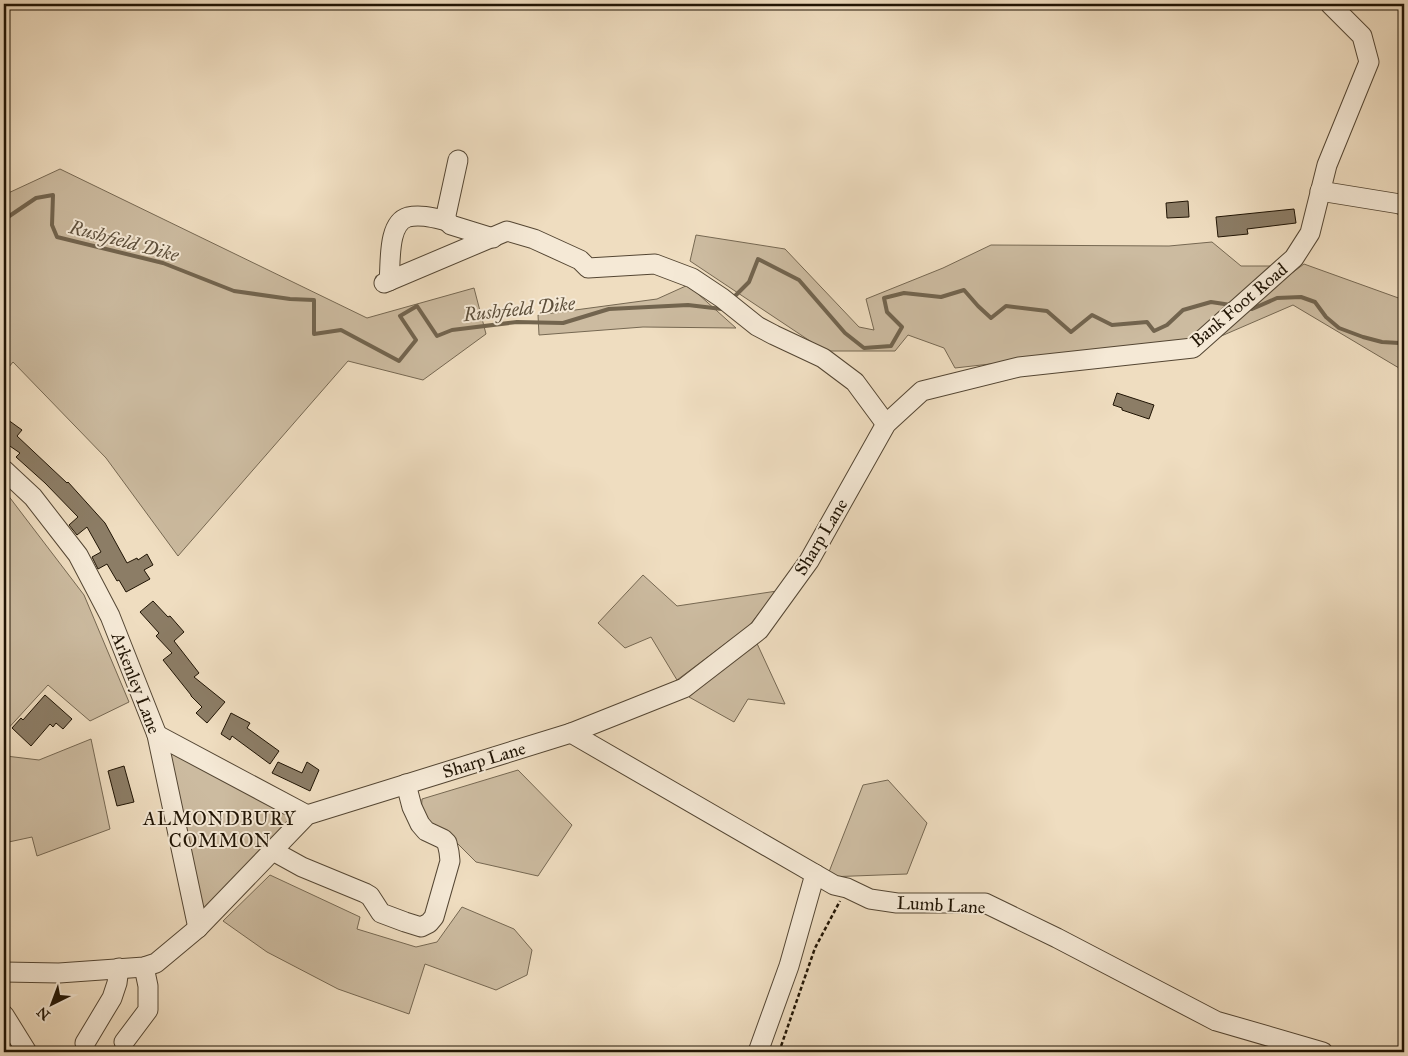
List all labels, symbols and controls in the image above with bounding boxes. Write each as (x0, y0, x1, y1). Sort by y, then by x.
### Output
water label: Rushfield Dike (66, 215, 182, 267)
street label: Bank Foot Road (1186, 258, 1292, 352)
water label: Rushfield Dike (461, 292, 577, 326)
street label: Sharp Lane (789, 495, 853, 579)
street label: Arkenley Lane (106, 628, 165, 737)
street label: Sharp Lane (440, 737, 528, 783)
district label: ALMONDBURY COMMON (142, 807, 297, 852)
street label: Lumb Lane (896, 892, 986, 918)
north arrow (28, 978, 78, 1028)
text: N (33, 1003, 54, 1024)

